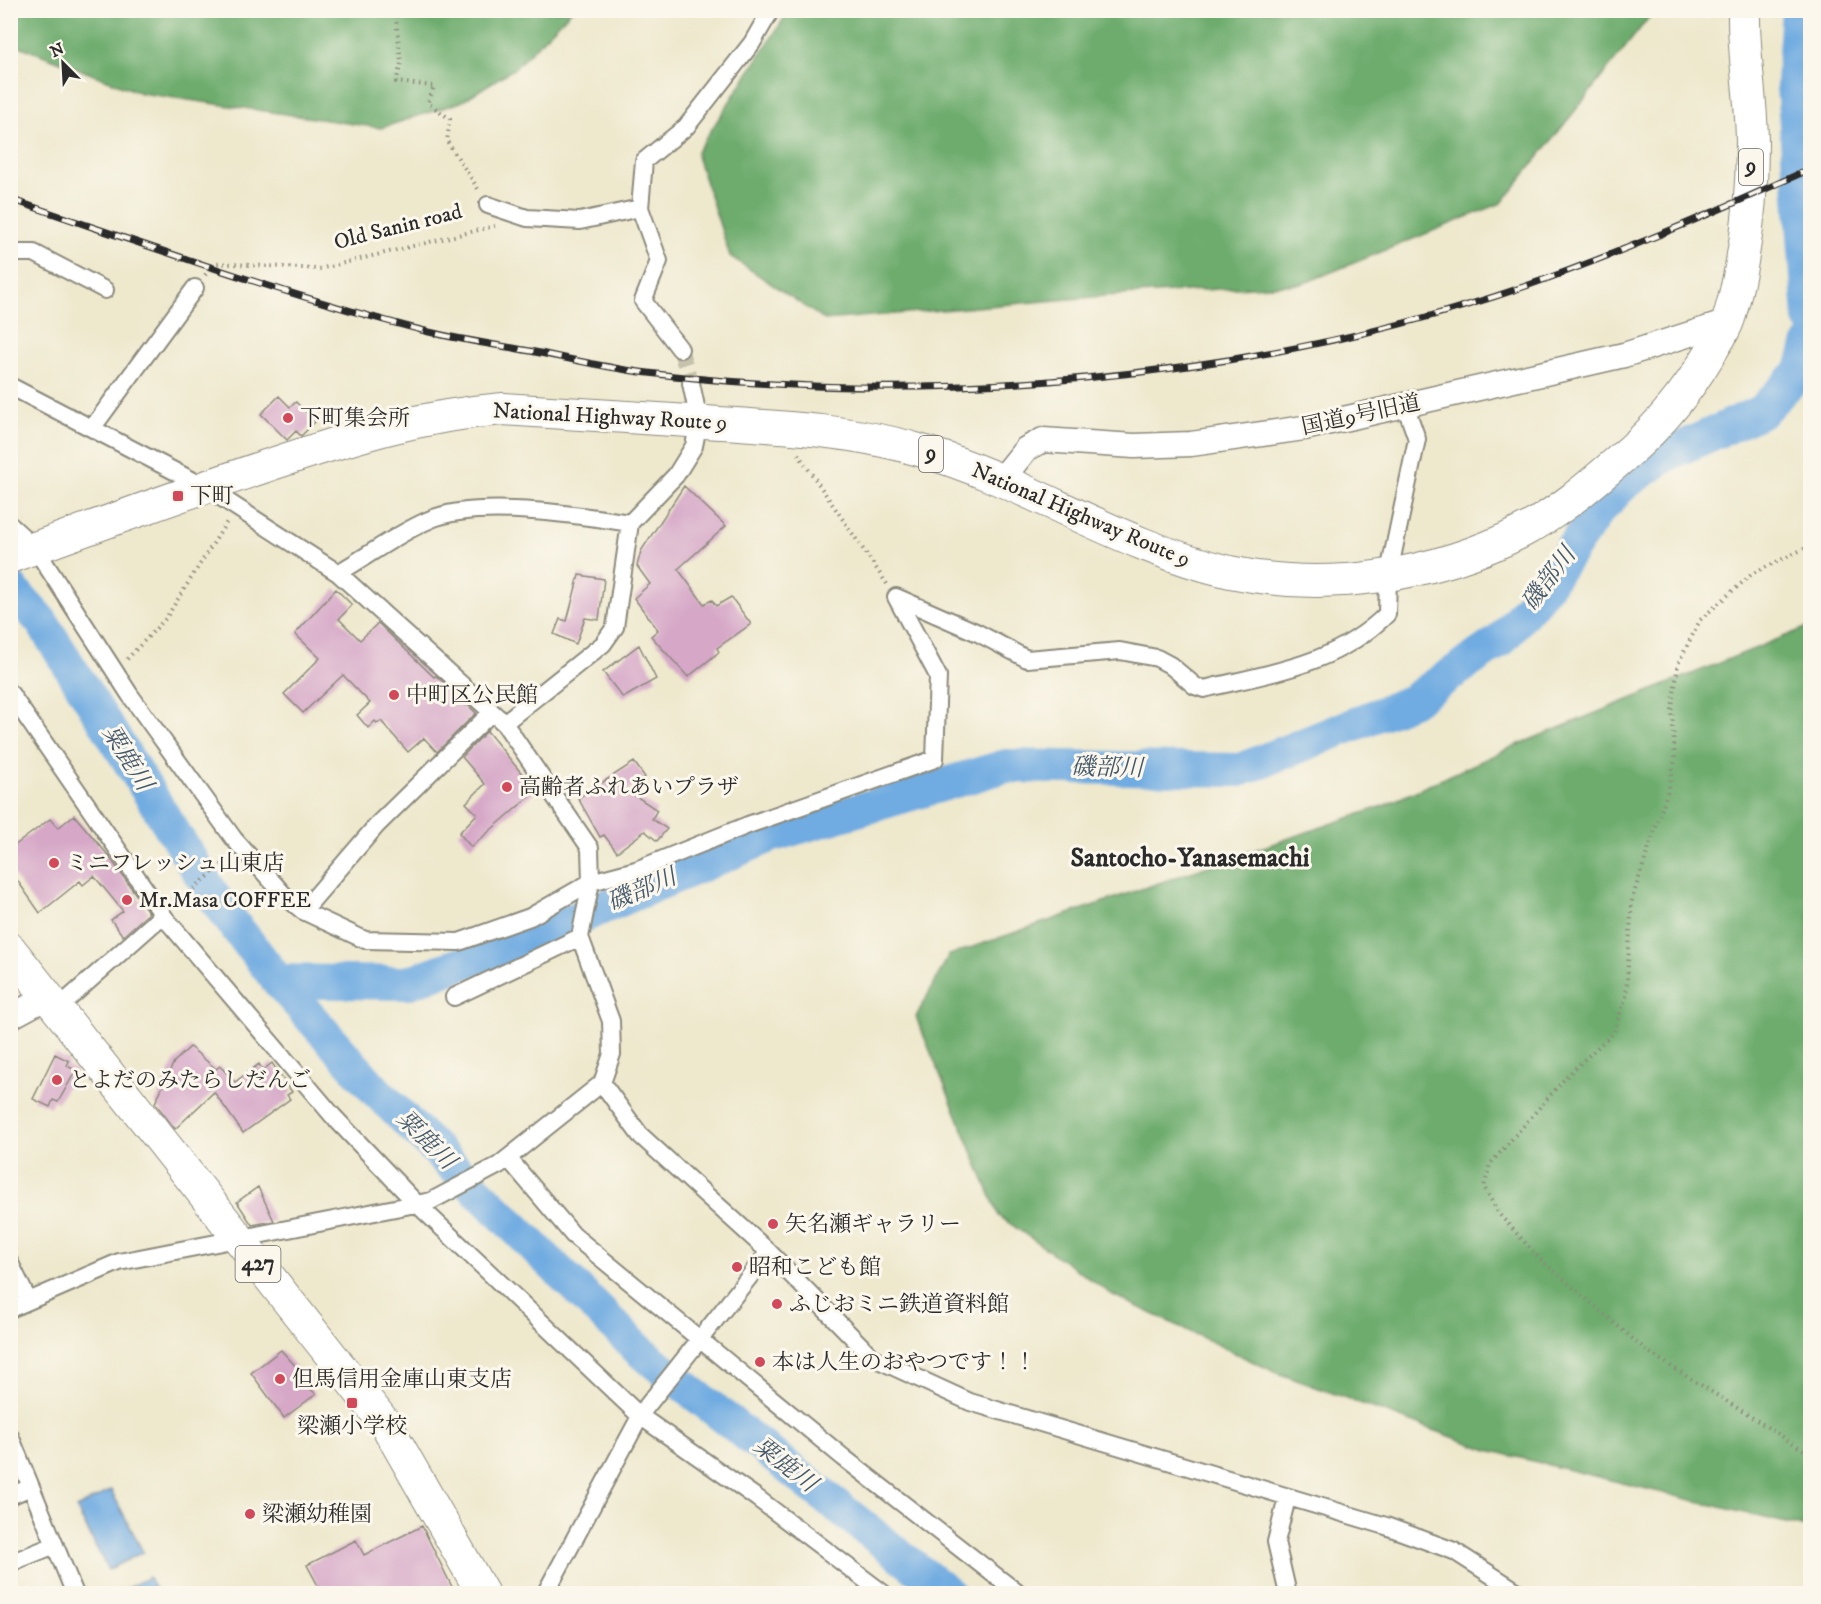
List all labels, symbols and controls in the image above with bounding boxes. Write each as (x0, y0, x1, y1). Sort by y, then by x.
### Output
north arrow (33, 33, 93, 93)
text: N (47, 38, 67, 62)
road number: 9 (1739, 149, 1763, 185)
street label: Old Sanin road (331, 198, 465, 256)
street label: 国道9号旧道 (1299, 389, 1423, 441)
street label: National Highway Route 9 (492, 397, 728, 437)
place label: 下町集会所 (300, 405, 410, 432)
marker: 下町集会所 (281, 411, 295, 425)
road number: 9 (919, 436, 943, 472)
street label: National Highway Route 9 (968, 457, 1194, 573)
place label: 下町 (190, 483, 234, 510)
marker: 下町 (171, 489, 185, 503)
water label: 磯部川 (1515, 539, 1584, 617)
place label: 中町区公民館 (406, 682, 538, 709)
marker: 中町区公民館 (387, 688, 401, 702)
water label: 粟鹿川 (95, 720, 160, 799)
water label: 磯部川 (1071, 752, 1146, 784)
place label: 高齢者ふれあいプラザ (519, 774, 739, 801)
marker: 高齢者ふれあいプラザ (500, 780, 514, 794)
district label: Santocho-Yanasemachi (1070, 842, 1310, 875)
place label: ミニフレッシュ山東店 (66, 850, 284, 877)
marker: ミニフレッシュ山東店 (47, 856, 61, 870)
water label: 磯部川 (603, 861, 684, 918)
place label: Mr.Masa COFFEE (139, 887, 311, 914)
marker: Mr.Masa COFFEE (120, 893, 134, 907)
place label: とよだのみたらしだんご (69, 1067, 311, 1094)
marker: とよだのみたらしだんご (50, 1073, 64, 1087)
water label: 粟鹿川 (390, 1104, 464, 1178)
place label: 矢名瀬ギャラリー (785, 1211, 961, 1238)
marker: 矢名瀬ギャラリー (766, 1217, 780, 1231)
road number: 427 (236, 1246, 280, 1282)
place label: 昭和こども館 (749, 1254, 881, 1281)
marker: 昭和こども館 (730, 1260, 744, 1274)
place label: ふじおミニ鉄道資料館 (789, 1291, 1009, 1318)
marker: ふじおミニ鉄道資料館 (770, 1297, 784, 1311)
place label: 本は人生のおやつです！！ (772, 1349, 1036, 1376)
marker: 本は人生のおやつです！！ (753, 1355, 767, 1369)
place label: 但馬信用金庫山東支店 (292, 1366, 512, 1393)
marker: 但馬信用金庫山東支店 (273, 1372, 287, 1386)
marker: 梁瀬小学校 (345, 1396, 359, 1410)
place label: 梁瀬小学校 (297, 1413, 407, 1440)
water label: 粟鹿川 (747, 1431, 825, 1501)
place label: 梁瀬幼稚園 (262, 1501, 372, 1528)
marker: 梁瀬幼稚園 (243, 1507, 257, 1521)

